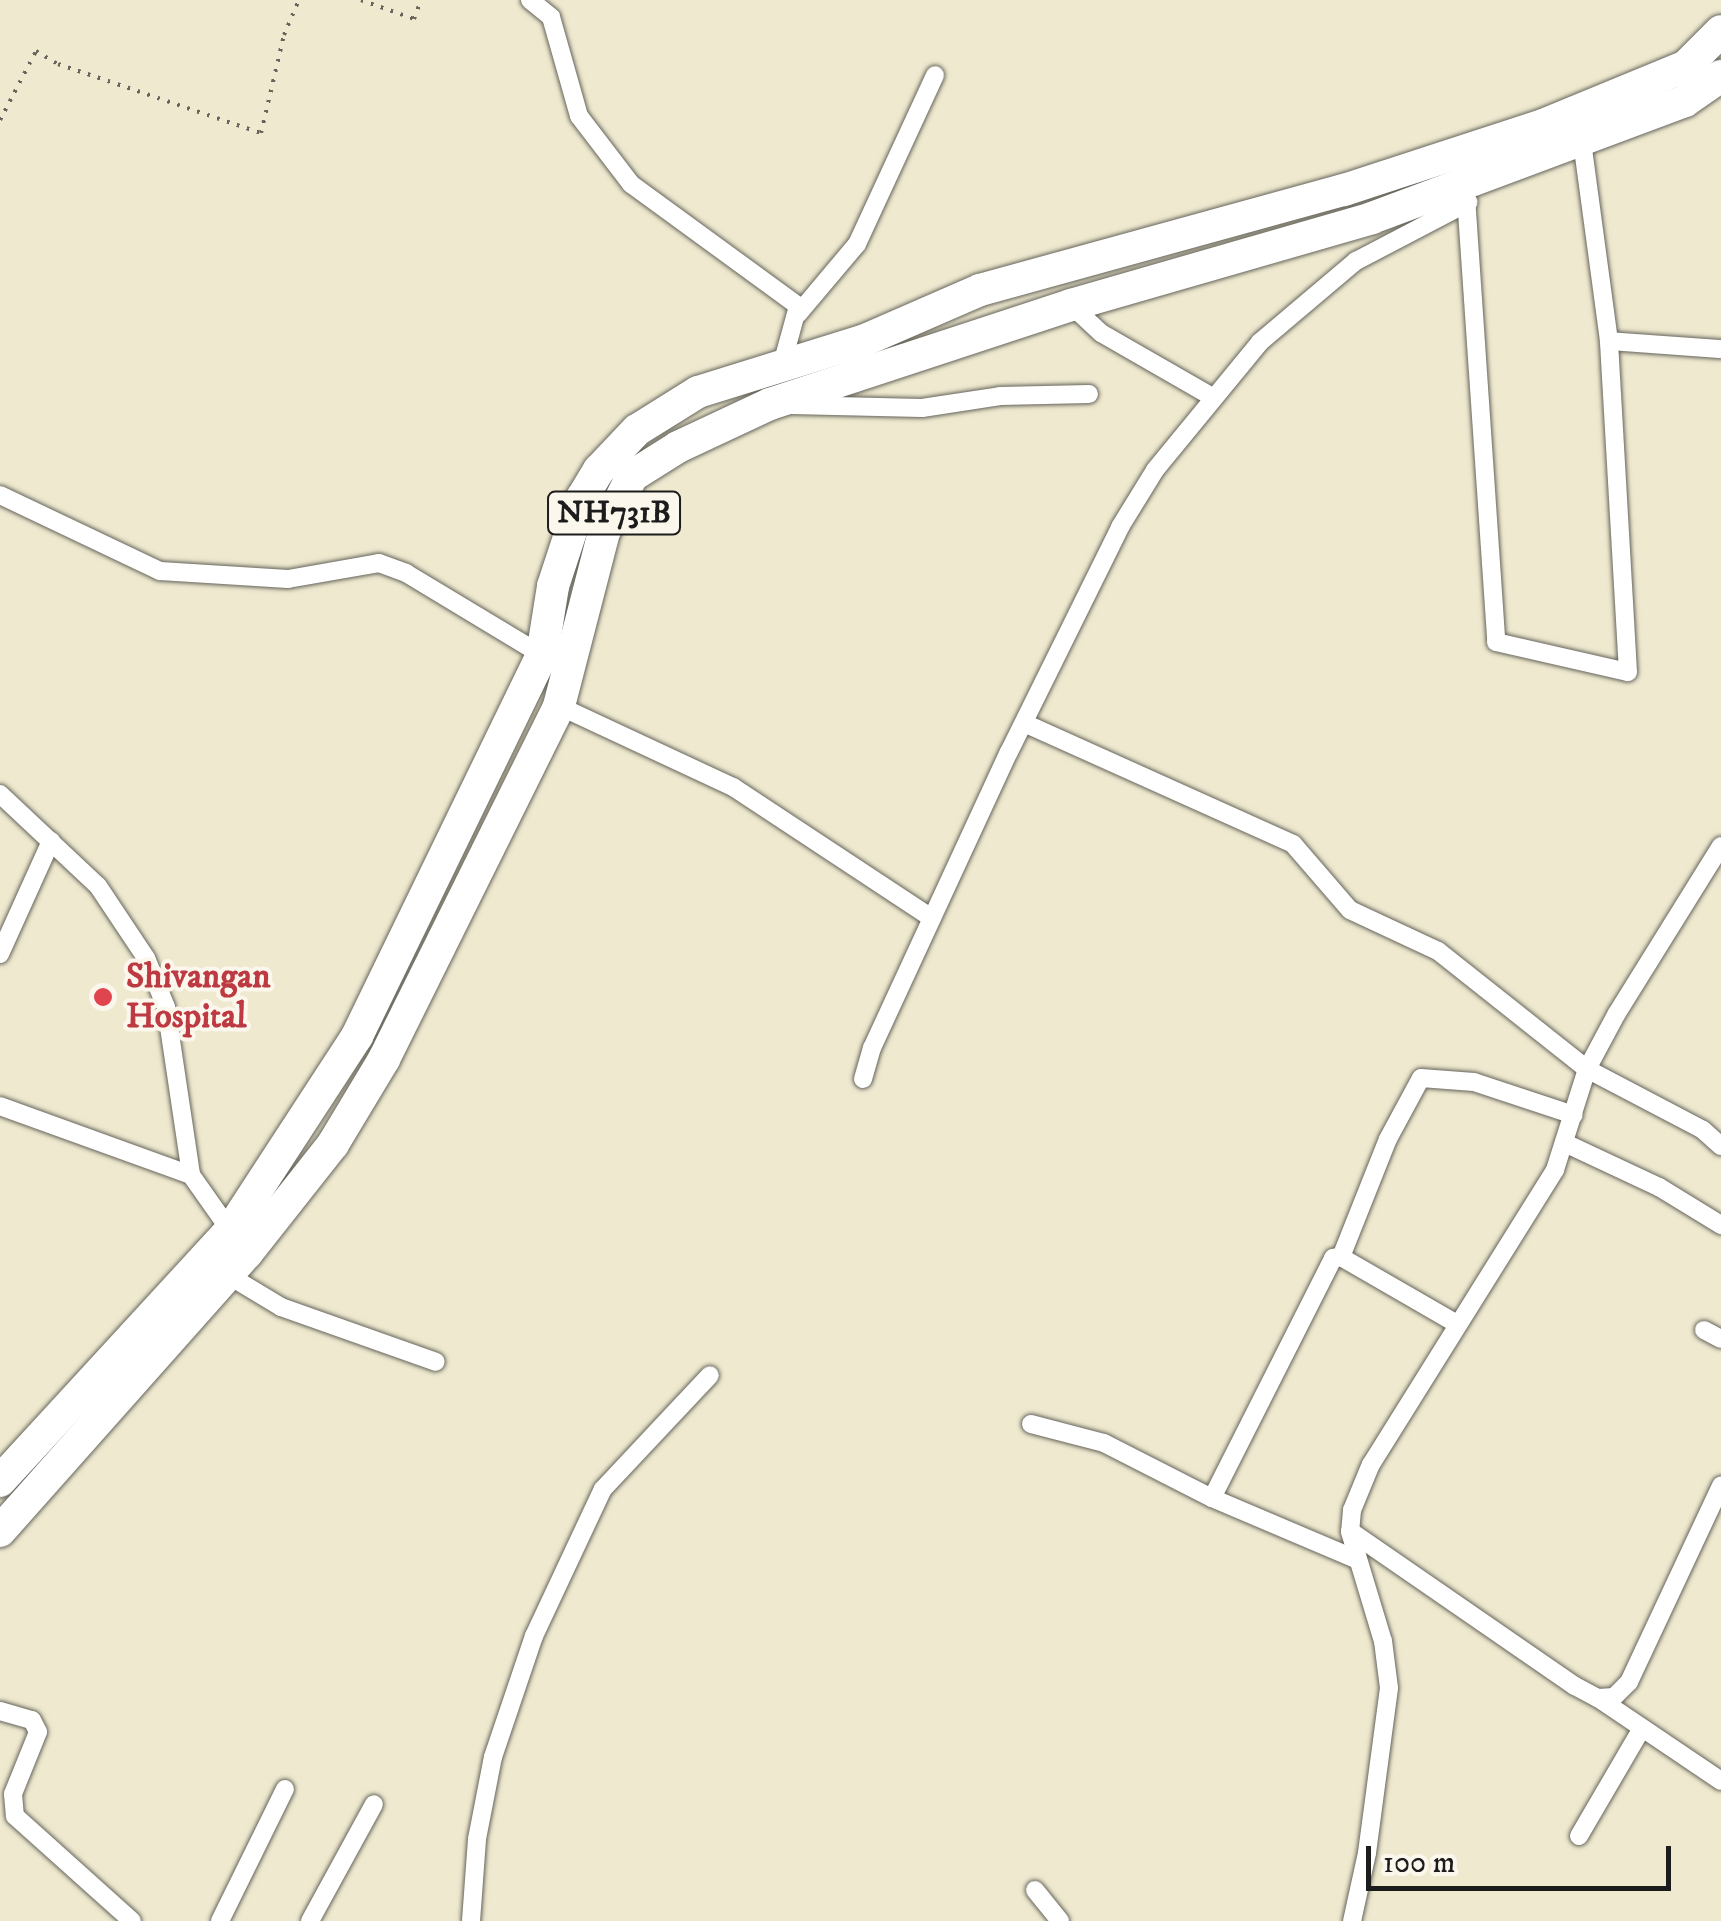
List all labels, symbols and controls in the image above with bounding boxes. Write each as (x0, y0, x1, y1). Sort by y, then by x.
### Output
road number: NH731B (546, 486, 682, 540)
place label: Shivangan Hospital (126, 956, 270, 1038)
marker: Shivangan Hospital (90, 984, 116, 1010)
scale bar (1371, 1826, 1676, 1888)
text: 100 m (1383, 1845, 1455, 1882)

